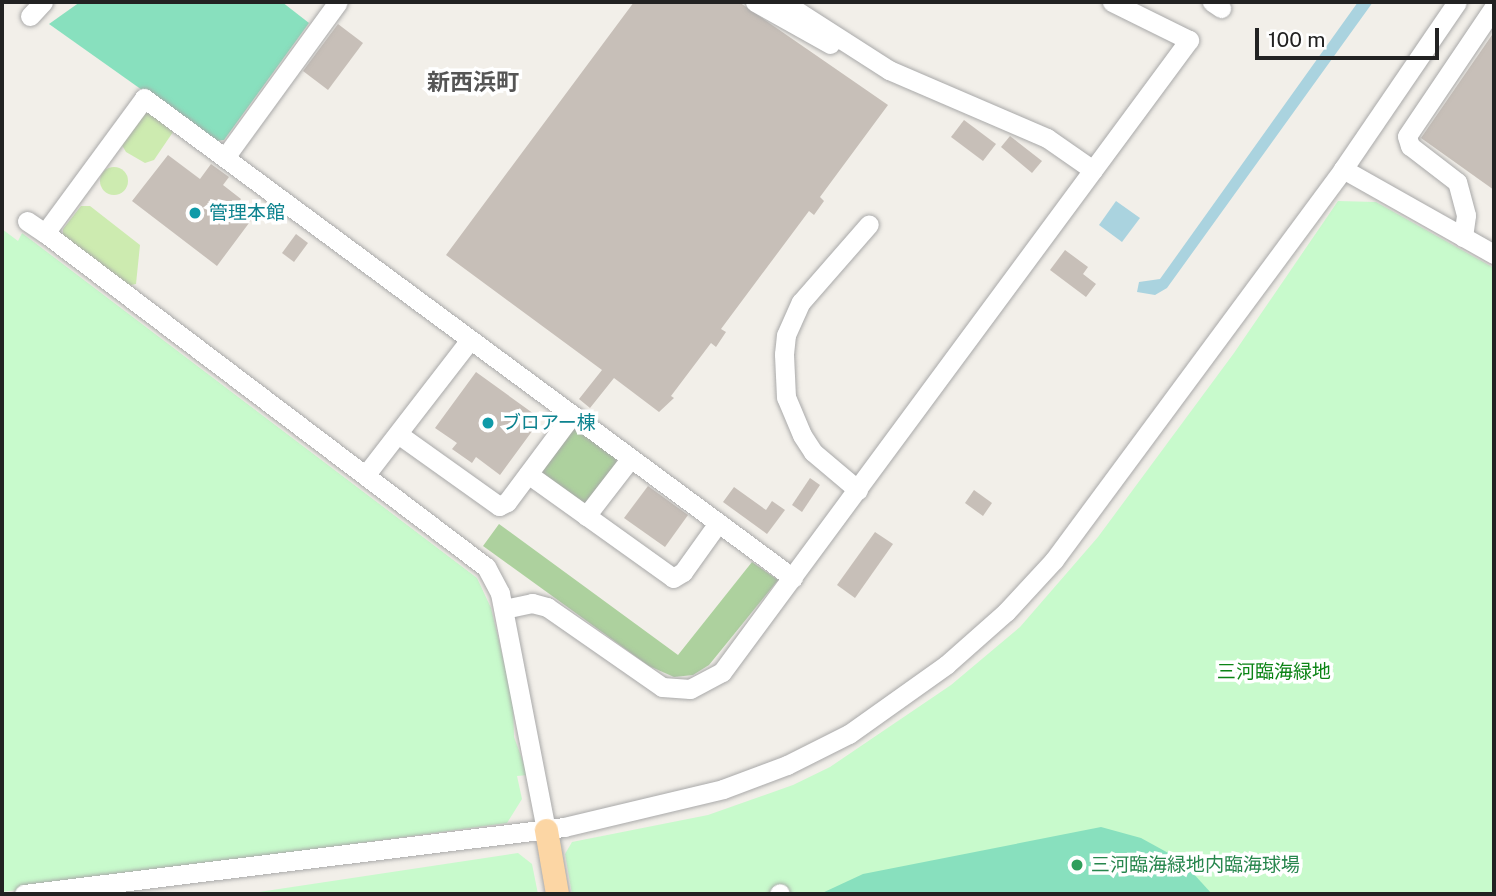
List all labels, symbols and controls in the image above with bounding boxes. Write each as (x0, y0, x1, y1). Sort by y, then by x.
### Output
scale bar (1258, 14, 1442, 58)
text: 100 m (1268, 27, 1325, 52)
district label: 新西浜町 (427, 68, 519, 96)
place label: 管理本館 (209, 202, 285, 224)
marker: 管理本館 (187, 205, 203, 221)
place label: ブロアー棟 (502, 412, 596, 434)
marker: ブロアー棟 (480, 415, 496, 431)
park label: 三河臨海緑地 (1217, 661, 1331, 683)
place label: 三河臨海緑地内臨海球場 (1091, 854, 1300, 876)
marker: 三河臨海緑地内臨海球場 (1069, 857, 1085, 873)

